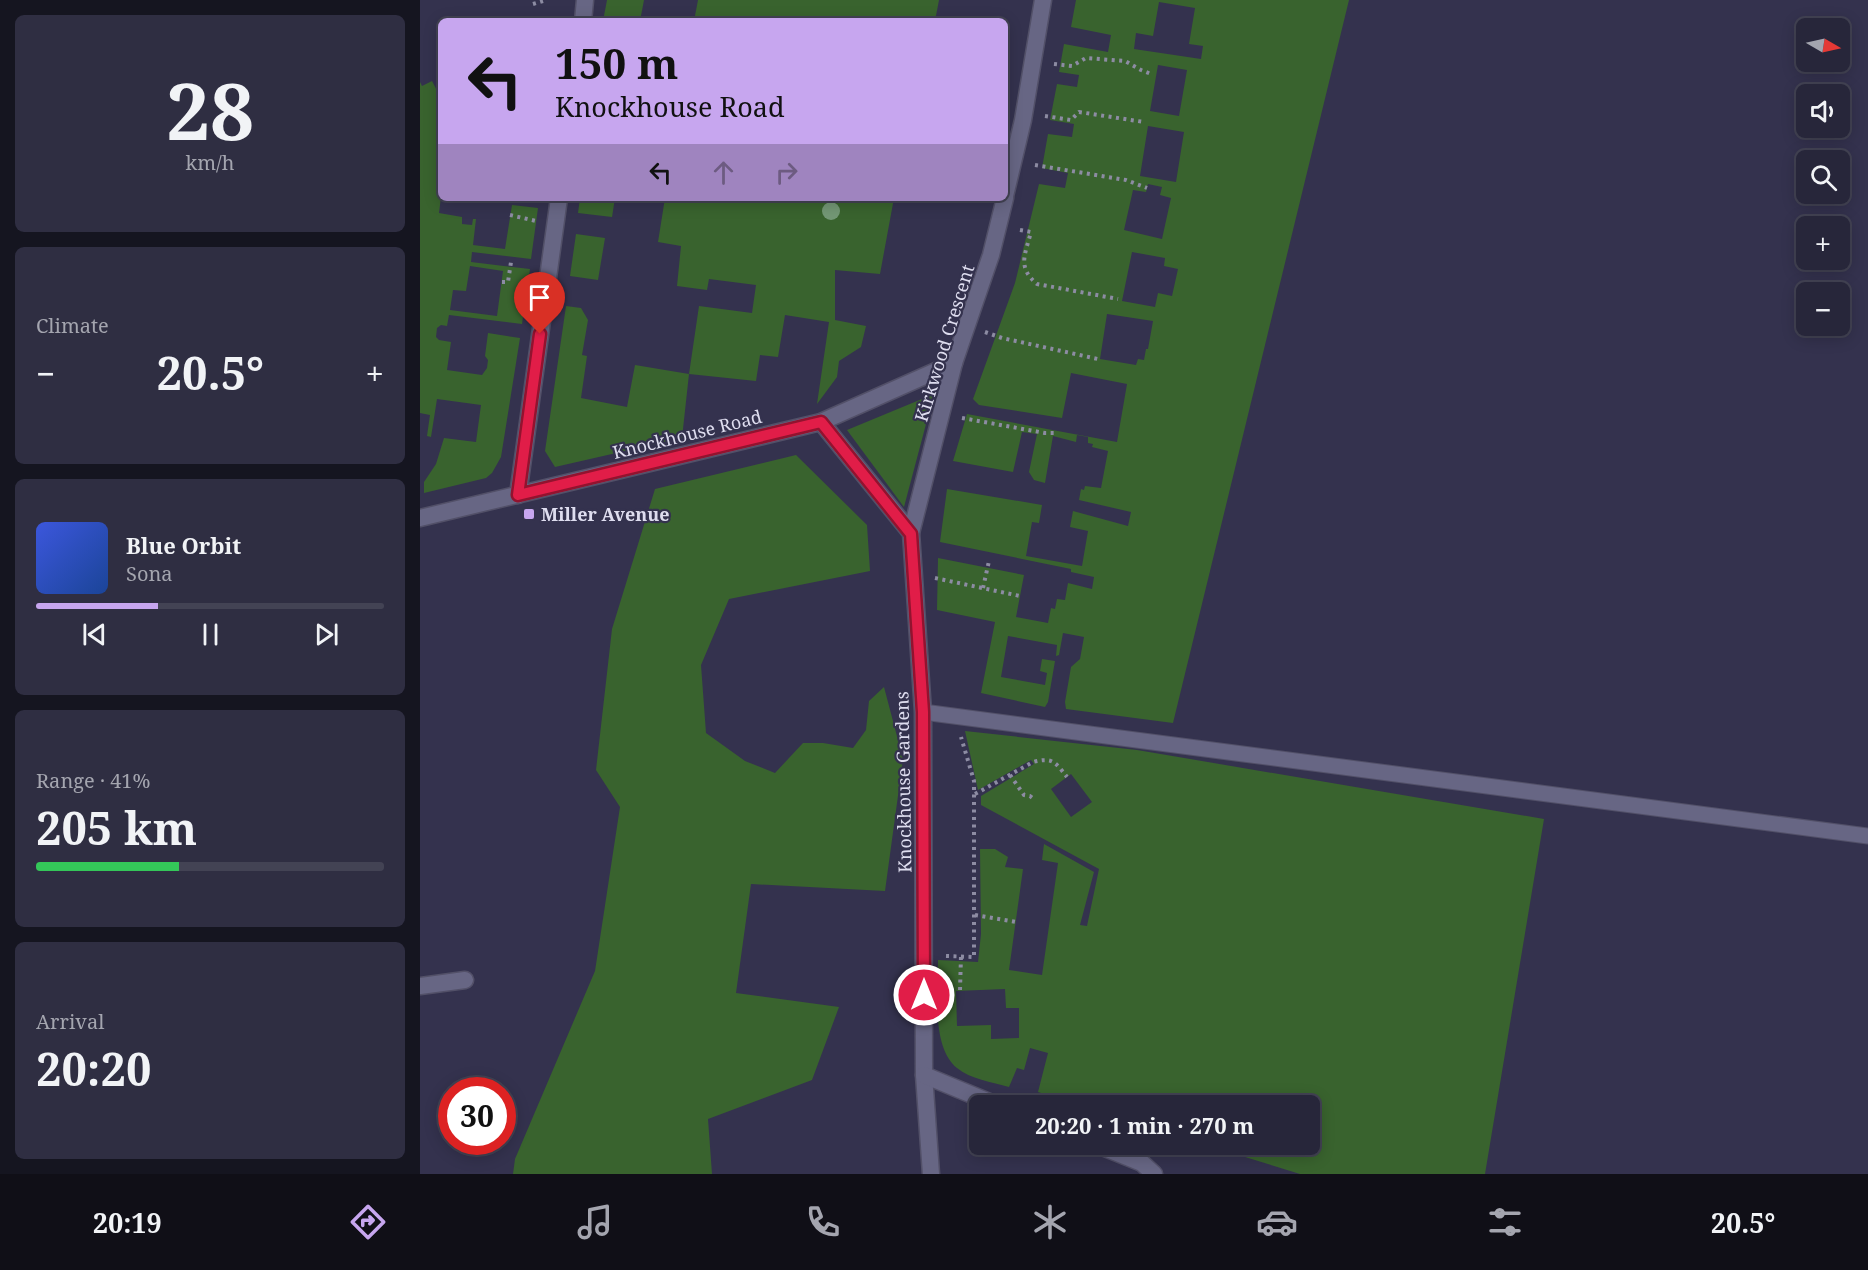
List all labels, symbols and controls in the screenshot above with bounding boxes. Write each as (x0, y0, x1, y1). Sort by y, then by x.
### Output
north arrow (1796, 18, 1850, 72)
map controls (1796, 18, 1850, 336)
text: 150 m (555, 34, 679, 91)
icon: left (456, 42, 534, 120)
text: 28 (166, 57, 254, 163)
button: sound (1796, 84, 1850, 138)
text: Knockhouse Road (555, 88, 785, 125)
text: km/h (185, 149, 235, 176)
button: search (1796, 150, 1850, 204)
icon: left (644, 156, 677, 189)
icon: ahead (707, 156, 740, 189)
icon: right (770, 156, 803, 189)
button: + (1796, 216, 1850, 270)
street label: Kirkwood Crescent (909, 262, 979, 424)
pin (514, 272, 565, 334)
icon: arrive (523, 281, 556, 314)
button: − (1796, 282, 1850, 336)
text: Climate (36, 312, 109, 339)
text: 20.5° (157, 342, 264, 403)
text: − (36, 351, 55, 396)
text: + (366, 351, 384, 396)
street label: Knockhouse Road (610, 404, 764, 464)
place label: Miller Avenue (541, 502, 670, 526)
marker: Miller Avenue (522, 507, 536, 521)
text: Blue Orbit (126, 530, 241, 560)
text: Sona (126, 560, 173, 587)
icon: previous (78, 618, 111, 651)
icon: pause (194, 618, 227, 651)
icon: next (310, 618, 343, 651)
street label: Knockhouse Gardens (889, 691, 917, 873)
text: Range · 41% (36, 767, 150, 794)
text: 205 km (36, 797, 197, 858)
position arrow (892, 963, 956, 1027)
text: Arrival (36, 1008, 104, 1035)
text: 20:20 (36, 1038, 151, 1099)
speed limit sign: 30 (438, 1077, 516, 1155)
text: 20:20 · 1 min · 270 m (1035, 1110, 1254, 1140)
icon: directions (347, 1201, 389, 1243)
icon: music (574, 1201, 616, 1243)
icon: phone (802, 1201, 844, 1243)
icon: climate (1029, 1201, 1071, 1243)
icon: car (1256, 1201, 1298, 1243)
icon: filters (1484, 1201, 1526, 1243)
text: 20:19 (93, 1204, 162, 1241)
text: 20.5° (1711, 1204, 1775, 1241)

